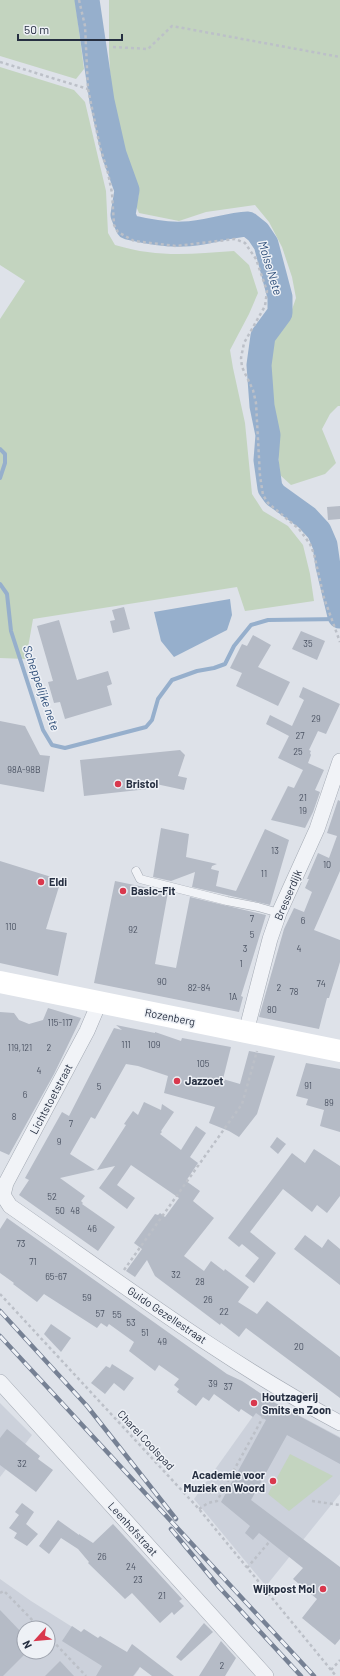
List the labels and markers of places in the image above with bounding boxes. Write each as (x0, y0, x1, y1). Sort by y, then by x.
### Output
place label: Bristol (126, 777, 159, 790)
marker: Bristol (113, 779, 123, 789)
place label: Eldi (49, 875, 67, 888)
marker: Eldi (36, 877, 46, 887)
place label: Basic-Fit (131, 884, 175, 897)
marker: Basic-Fit (118, 886, 128, 896)
place label: Jazzoet (185, 1074, 224, 1087)
marker: Jazzoet (172, 1076, 182, 1086)
place label: Houtzagerij Smits en Zoon (262, 1390, 331, 1416)
marker: Houtzagerij Smits en Zoon (249, 1398, 259, 1408)
place label: Academie voor Muziek en Woord (183, 1468, 266, 1494)
marker: Academie voor Muziek en Woord (268, 1476, 278, 1486)
place label: Wijkpost Mol (253, 1582, 315, 1595)
marker: Wijkpost Mol (318, 1584, 328, 1594)

